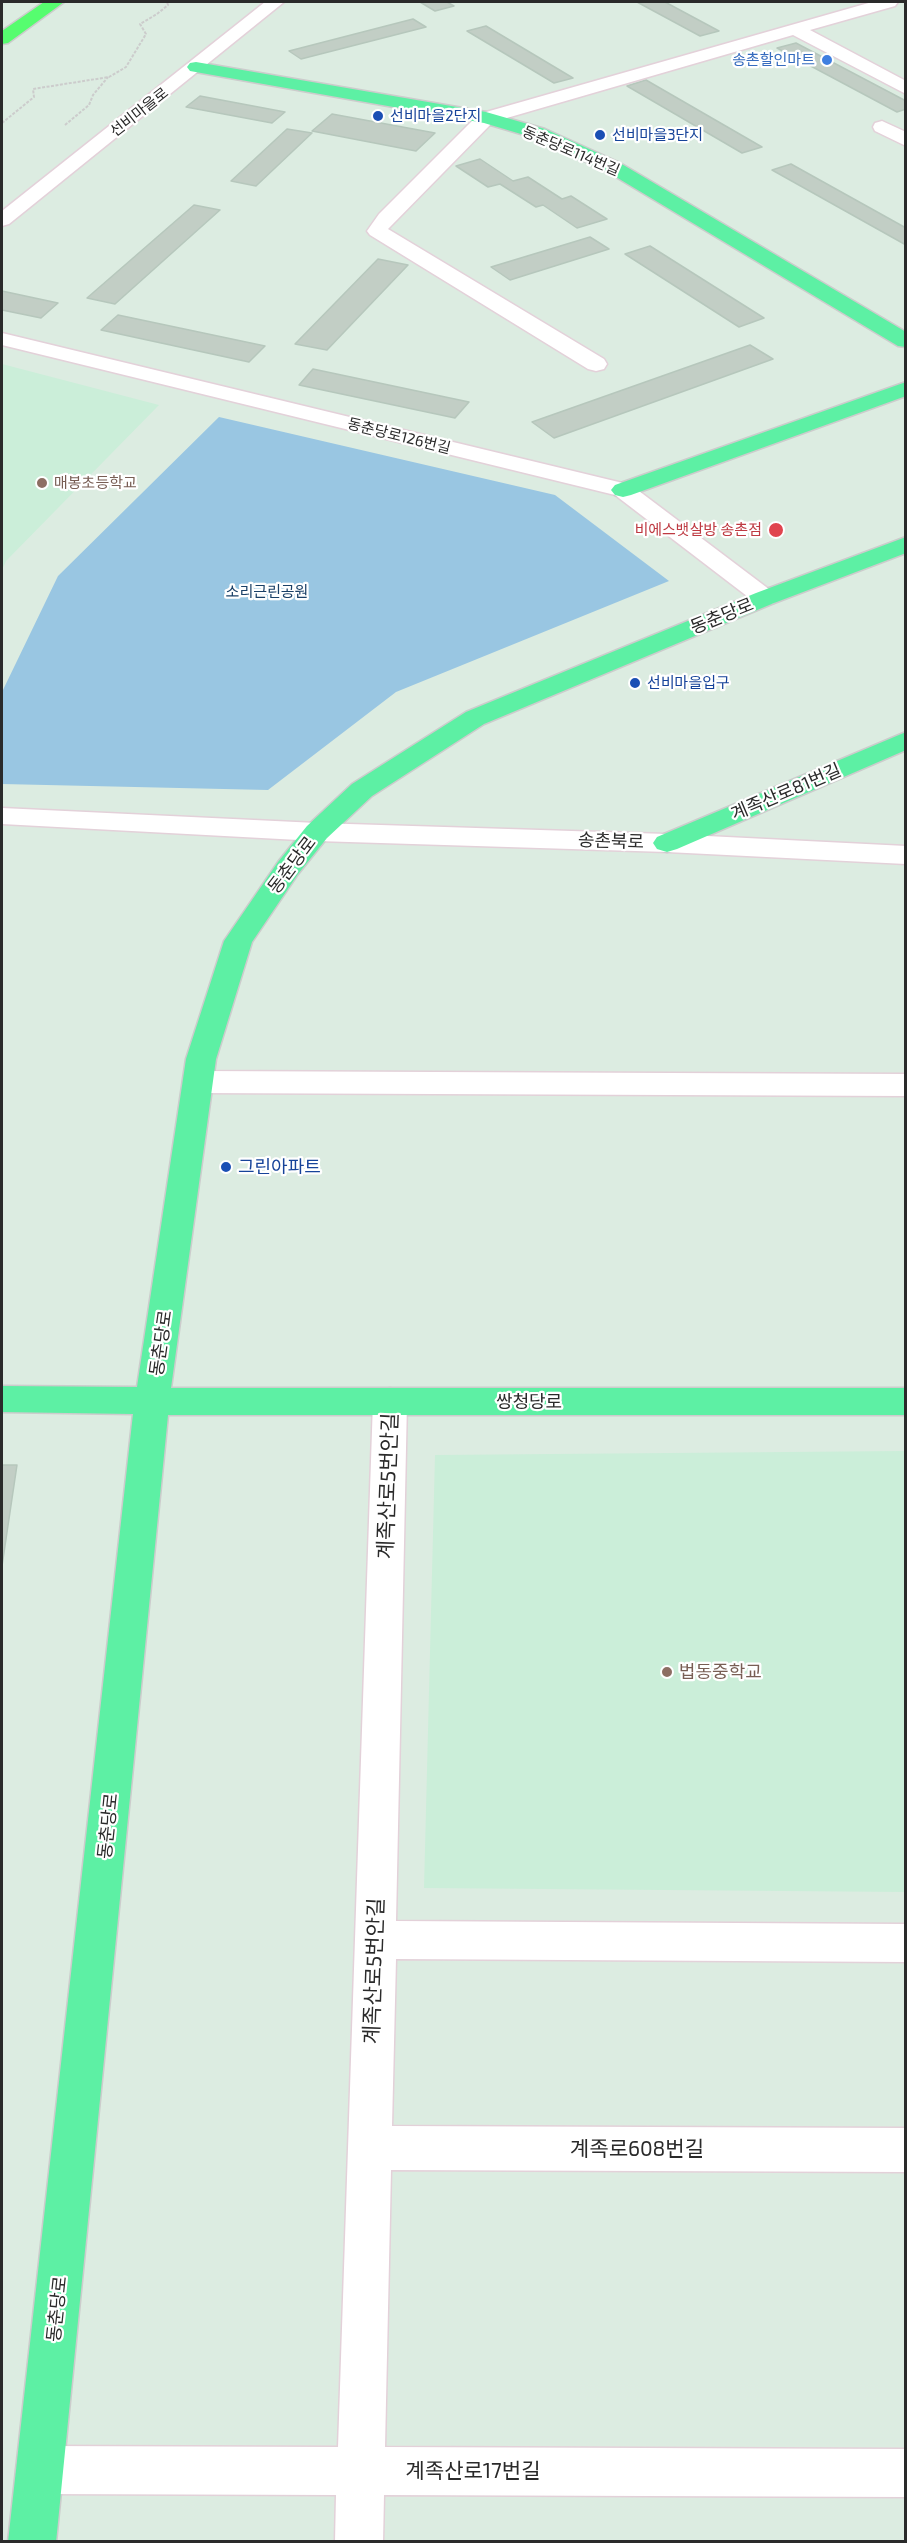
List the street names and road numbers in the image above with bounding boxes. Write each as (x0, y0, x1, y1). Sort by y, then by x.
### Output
street label: 선비마을로 (106, 84, 172, 140)
street label: 동춘당로114번길 (520, 122, 622, 180)
street label: 동춘당로126번길 (346, 414, 452, 458)
street label: 동춘당로 (687, 594, 757, 638)
street label: 계족산로81번길 (728, 759, 844, 825)
street label: 송촌북로 (578, 829, 644, 853)
street label: 동춘당로 (263, 832, 321, 898)
street label: 동춘당로 (146, 1309, 176, 1377)
street label: 쌍청당로 (496, 1391, 562, 1413)
street label: 계족산로5번안길 (373, 1412, 403, 1560)
street label: 동춘당로 (94, 1792, 122, 1860)
street label: 계족산로5번안길 (359, 1897, 389, 2045)
street label: 계족로608번길 (570, 2136, 704, 2162)
street label: 동춘당로 (43, 2275, 71, 2343)
street label: 계족산로17번길 (405, 2458, 541, 2484)

